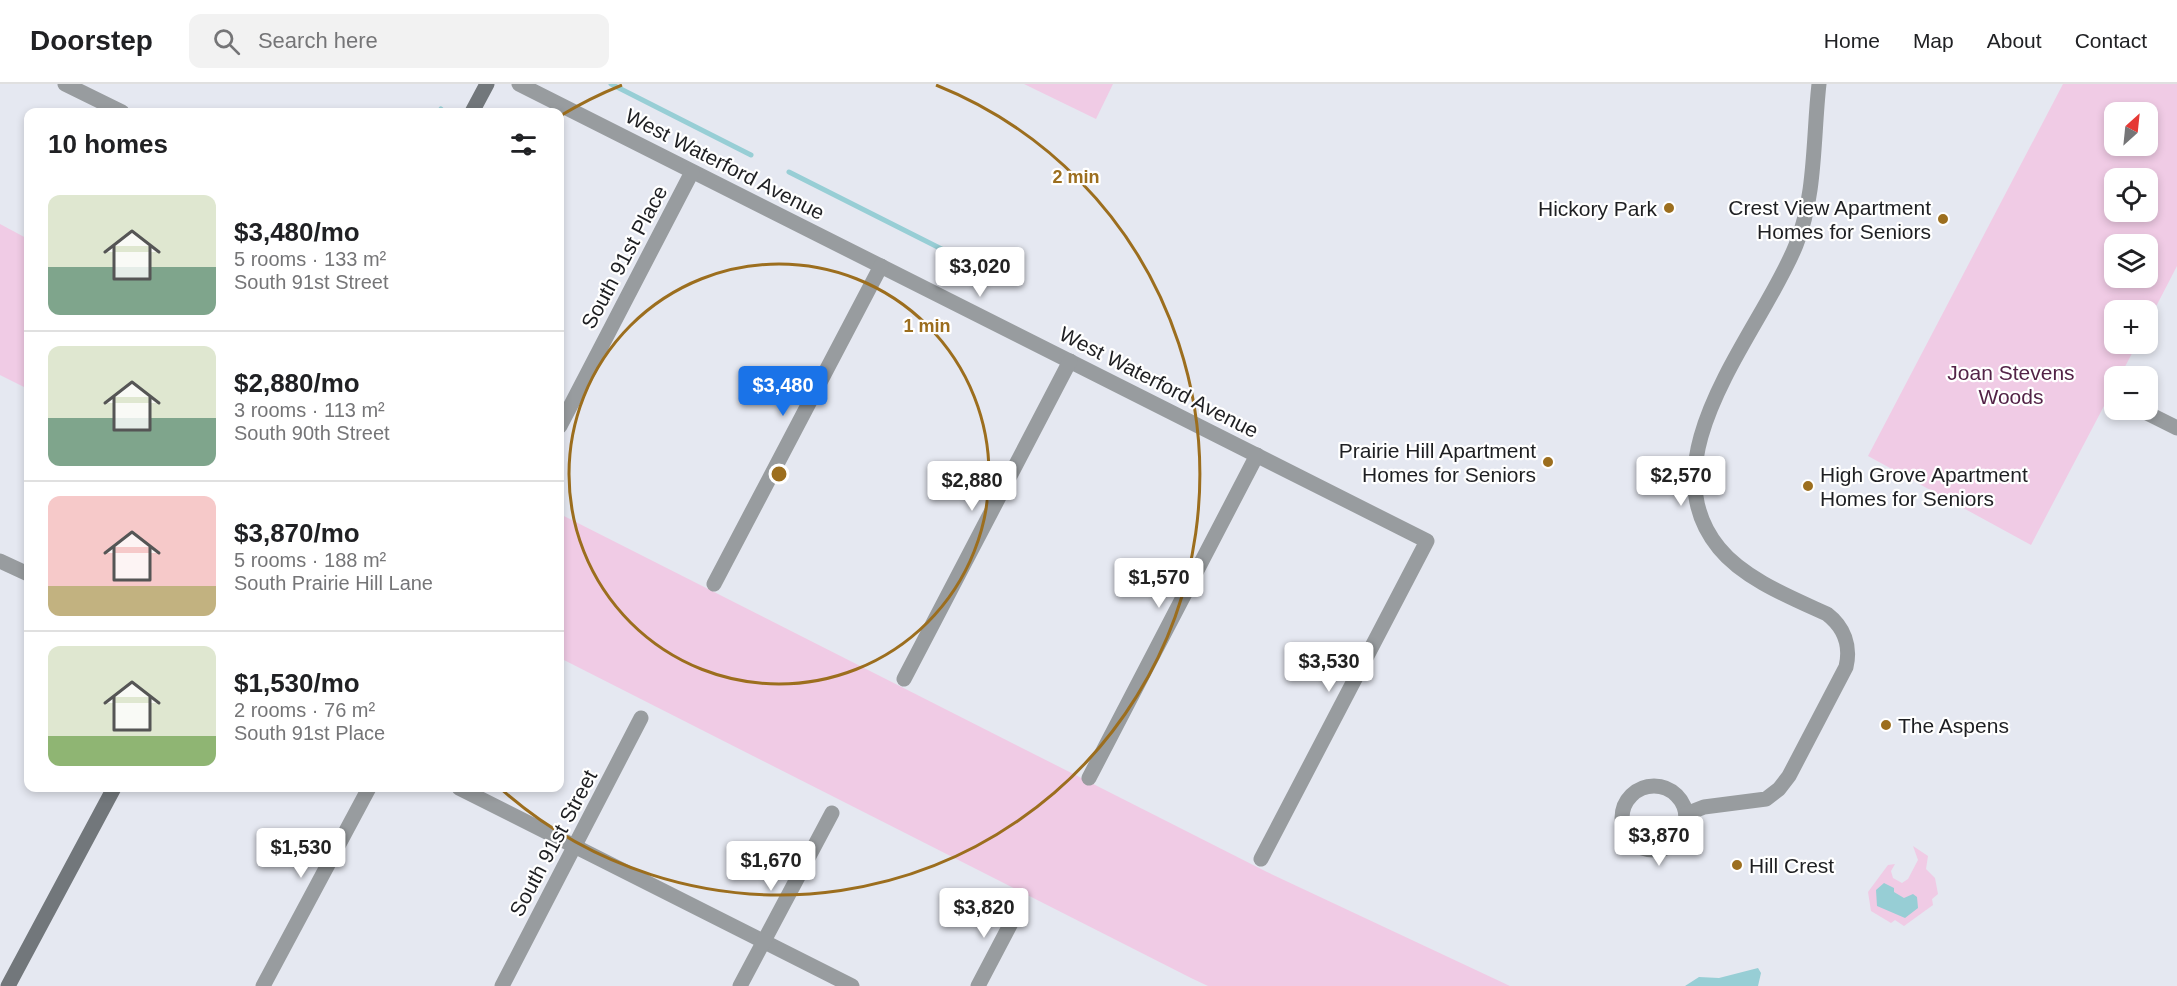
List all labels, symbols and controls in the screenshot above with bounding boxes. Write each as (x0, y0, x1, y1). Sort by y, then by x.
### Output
search box (189, 14, 609, 68)
text: Doorstep (30, 25, 153, 56)
icon: search (210, 25, 243, 58)
text: Search here (258, 28, 378, 53)
text: Home (1824, 29, 1880, 52)
text: Map (1913, 29, 1954, 52)
text: About (1987, 29, 2042, 52)
text: Contact (2075, 29, 2147, 52)
north arrow (2104, 102, 2158, 156)
map controls (2104, 102, 2158, 420)
street label: West Waterford Avenue (622, 104, 828, 224)
icon: filters (507, 128, 540, 161)
text: 10 homes (48, 129, 168, 159)
text: 2 min (1052, 167, 1100, 187)
button: locate (2104, 168, 2158, 222)
street label: South 91st Place (577, 182, 671, 332)
place label: Crest View Apartment Homes for Seniors (1728, 196, 1931, 243)
place label: Hickory Park (1538, 197, 1657, 220)
marker: Hickory Park (1662, 201, 1676, 215)
marker: Crest View Apartment Homes for Seniors (1936, 212, 1950, 226)
text: $3,480/mo (234, 217, 360, 247)
icon: home (96, 219, 168, 291)
button: layers (2104, 234, 2158, 288)
pin: $3,020 (931, 247, 1029, 298)
text: 5 rooms · 133 m² (234, 248, 386, 270)
text: $3,020 (949, 255, 1011, 277)
text: South 91st Street (234, 271, 389, 293)
button: + (2104, 300, 2158, 354)
text: 1 min (903, 316, 951, 336)
street label: West Waterford Avenue (1056, 322, 1262, 442)
park label: Joan Stevens Woods (1947, 361, 2075, 408)
pin: $3,480 (734, 366, 832, 417)
button: − (2104, 366, 2158, 420)
text: $2,880/mo (234, 368, 360, 398)
icon: home (96, 370, 168, 442)
text: $3,480 (752, 374, 814, 396)
text: 3 rooms · 113 m² (234, 399, 385, 421)
text: South 90th Street (234, 422, 390, 444)
place label: Prairie Hill Apartment Homes for Seniors (1339, 439, 1536, 486)
marker: Prairie Hill Apartment Homes for Seniors (1541, 455, 1555, 469)
pin: $2,570 (1632, 456, 1730, 507)
pin: $2,880 (923, 461, 1021, 512)
place label: High Grove Apartment Homes for Seniors (1820, 463, 2028, 510)
centre of rings (769, 464, 789, 484)
text: $2,570 (1650, 464, 1712, 486)
text: $2,880 (941, 469, 1003, 491)
marker: High Grove Apartment Homes for Seniors (1801, 479, 1815, 493)
text: $3,870/mo (234, 518, 360, 548)
icon: home (96, 520, 168, 592)
text: 5 rooms · 188 m² (234, 549, 386, 571)
pin: $1,570 (1110, 558, 1208, 609)
text: $1,570 (1128, 566, 1190, 588)
text: South Prairie Hill Lane (234, 572, 433, 594)
pin: $3,530 (1280, 642, 1378, 693)
text: $3,530 (1298, 650, 1360, 672)
text: $1,530/mo (234, 668, 360, 698)
icon: home (96, 670, 168, 742)
text: 2 rooms · 76 m² (234, 699, 375, 721)
place label: The Aspens (1898, 714, 2009, 737)
marker: The Aspens (1879, 718, 1893, 732)
text: South 91st Place (234, 722, 385, 744)
street label: South 91st Street (505, 766, 601, 920)
pin: $3,870 (1610, 816, 1708, 867)
text: $3,870 (1628, 824, 1690, 846)
pin: $1,530 (252, 828, 350, 879)
text: $1,530 (270, 836, 332, 858)
pin: $1,670 (722, 841, 820, 892)
text: $1,670 (740, 849, 802, 871)
place label: Hill Crest (1749, 854, 1834, 877)
marker: Hill Crest (1730, 858, 1744, 872)
pin: $3,820 (935, 888, 1033, 939)
text: $3,820 (953, 896, 1015, 918)

